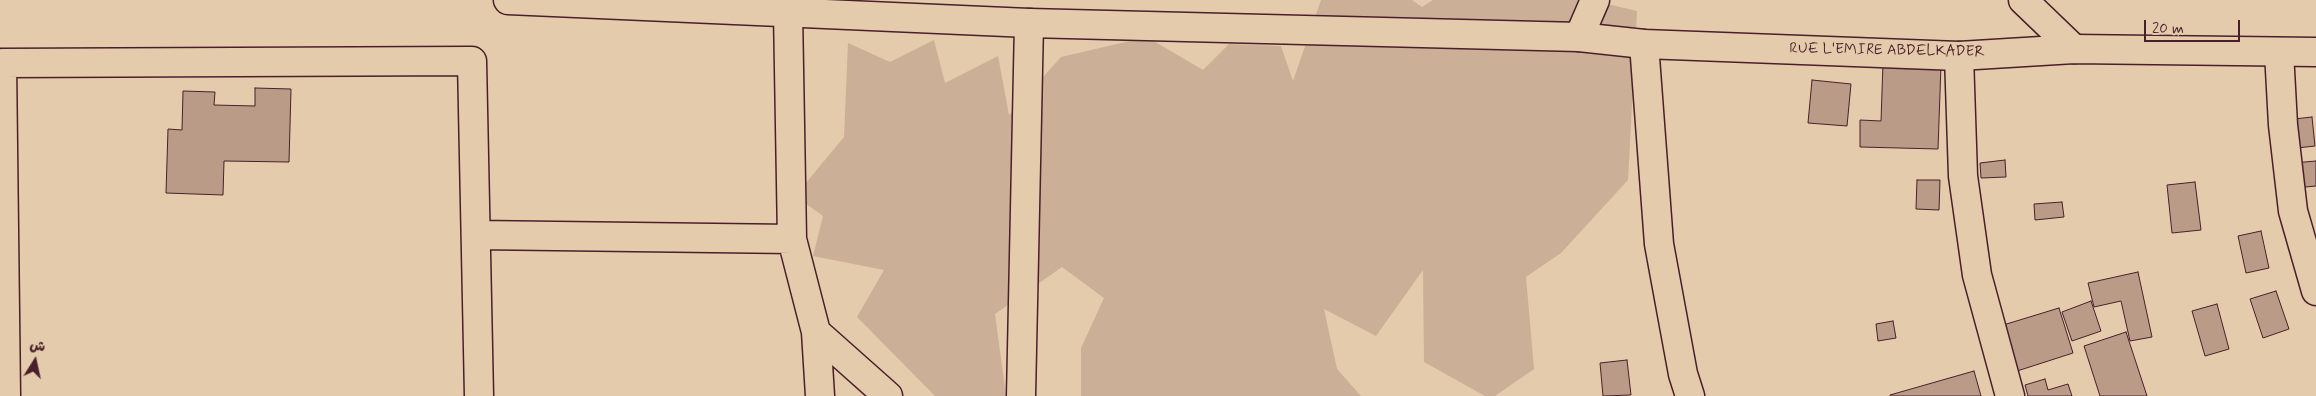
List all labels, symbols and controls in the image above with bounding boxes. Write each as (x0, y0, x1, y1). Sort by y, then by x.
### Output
scale bar (2146, 10, 2242, 42)
text: 20 m (2152, 19, 2184, 39)
street label: RUE L'EMIRE ABDELKADER (1789, 40, 1985, 62)
north arrow (10, 336, 60, 386)
text: ش (28, 336, 47, 356)

